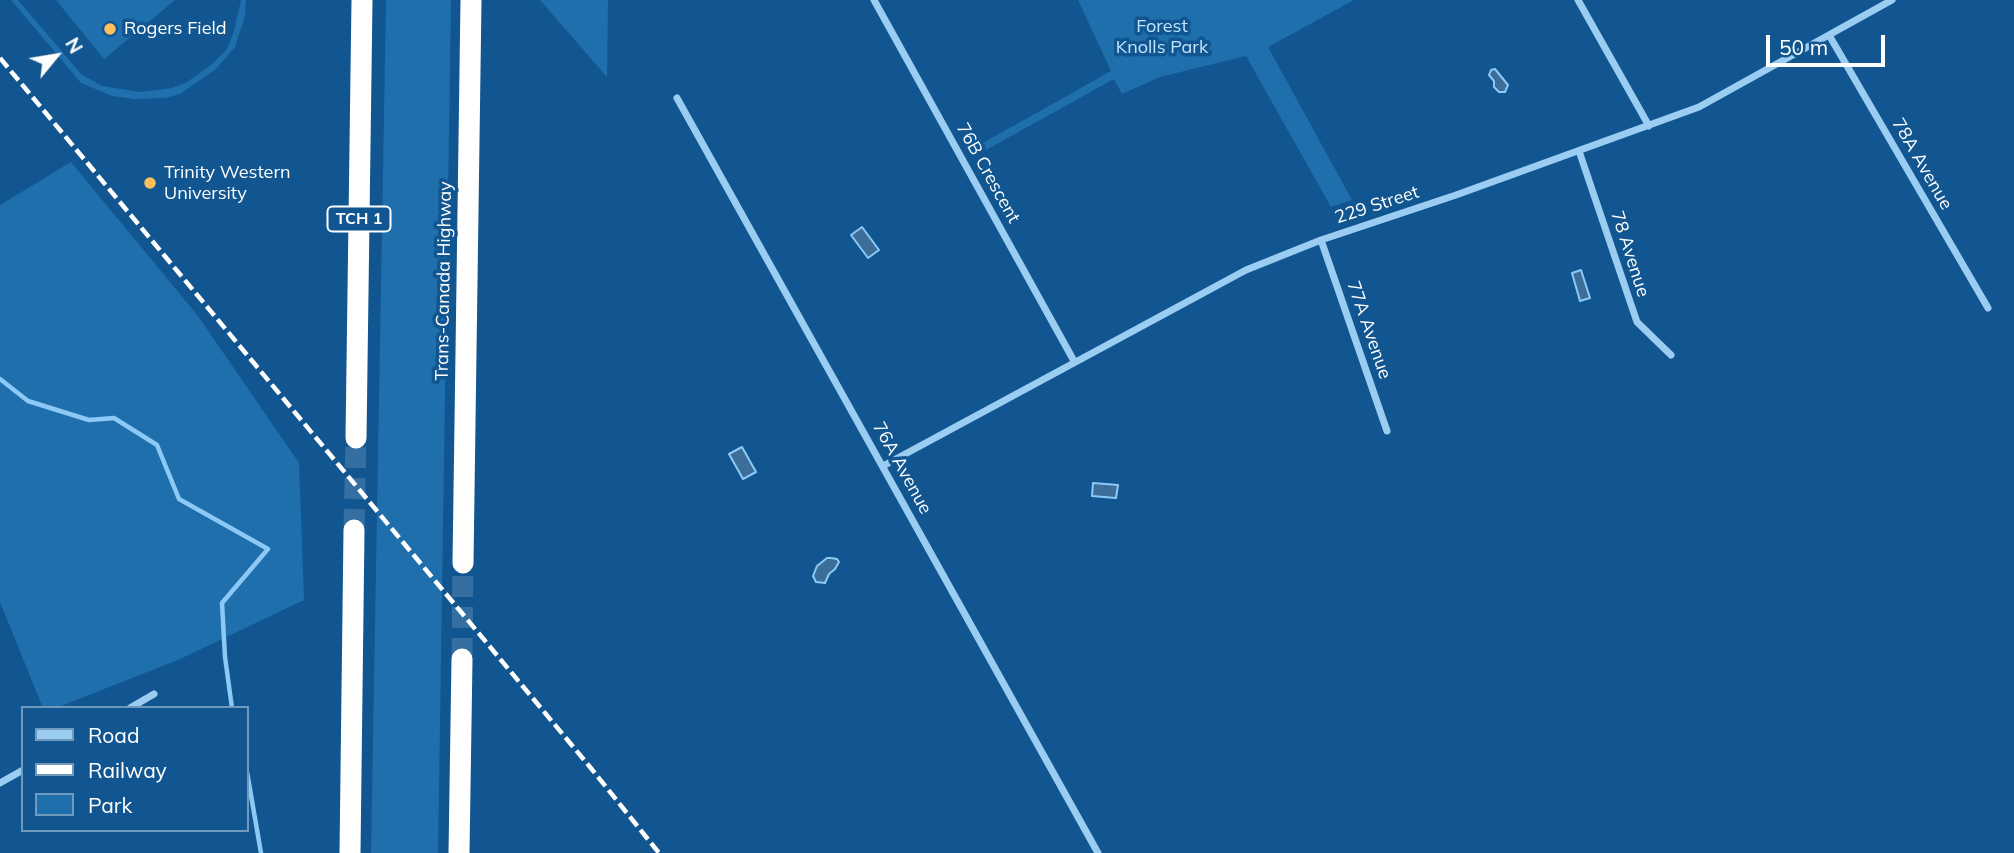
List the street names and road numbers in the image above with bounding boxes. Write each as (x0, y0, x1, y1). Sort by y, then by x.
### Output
street label: 78A Avenue (1887, 114, 1957, 214)
street label: 76B Crescent (952, 119, 1024, 227)
street label: Trans-Canada Highway (431, 181, 457, 381)
street label: 229 Street (1332, 181, 1422, 229)
road number: TCH 1 (328, 206, 390, 232)
street label: 78 Avenue (1606, 208, 1654, 300)
street label: 77A Avenue (1342, 278, 1396, 382)
street label: 76A Avenue (868, 418, 936, 518)

